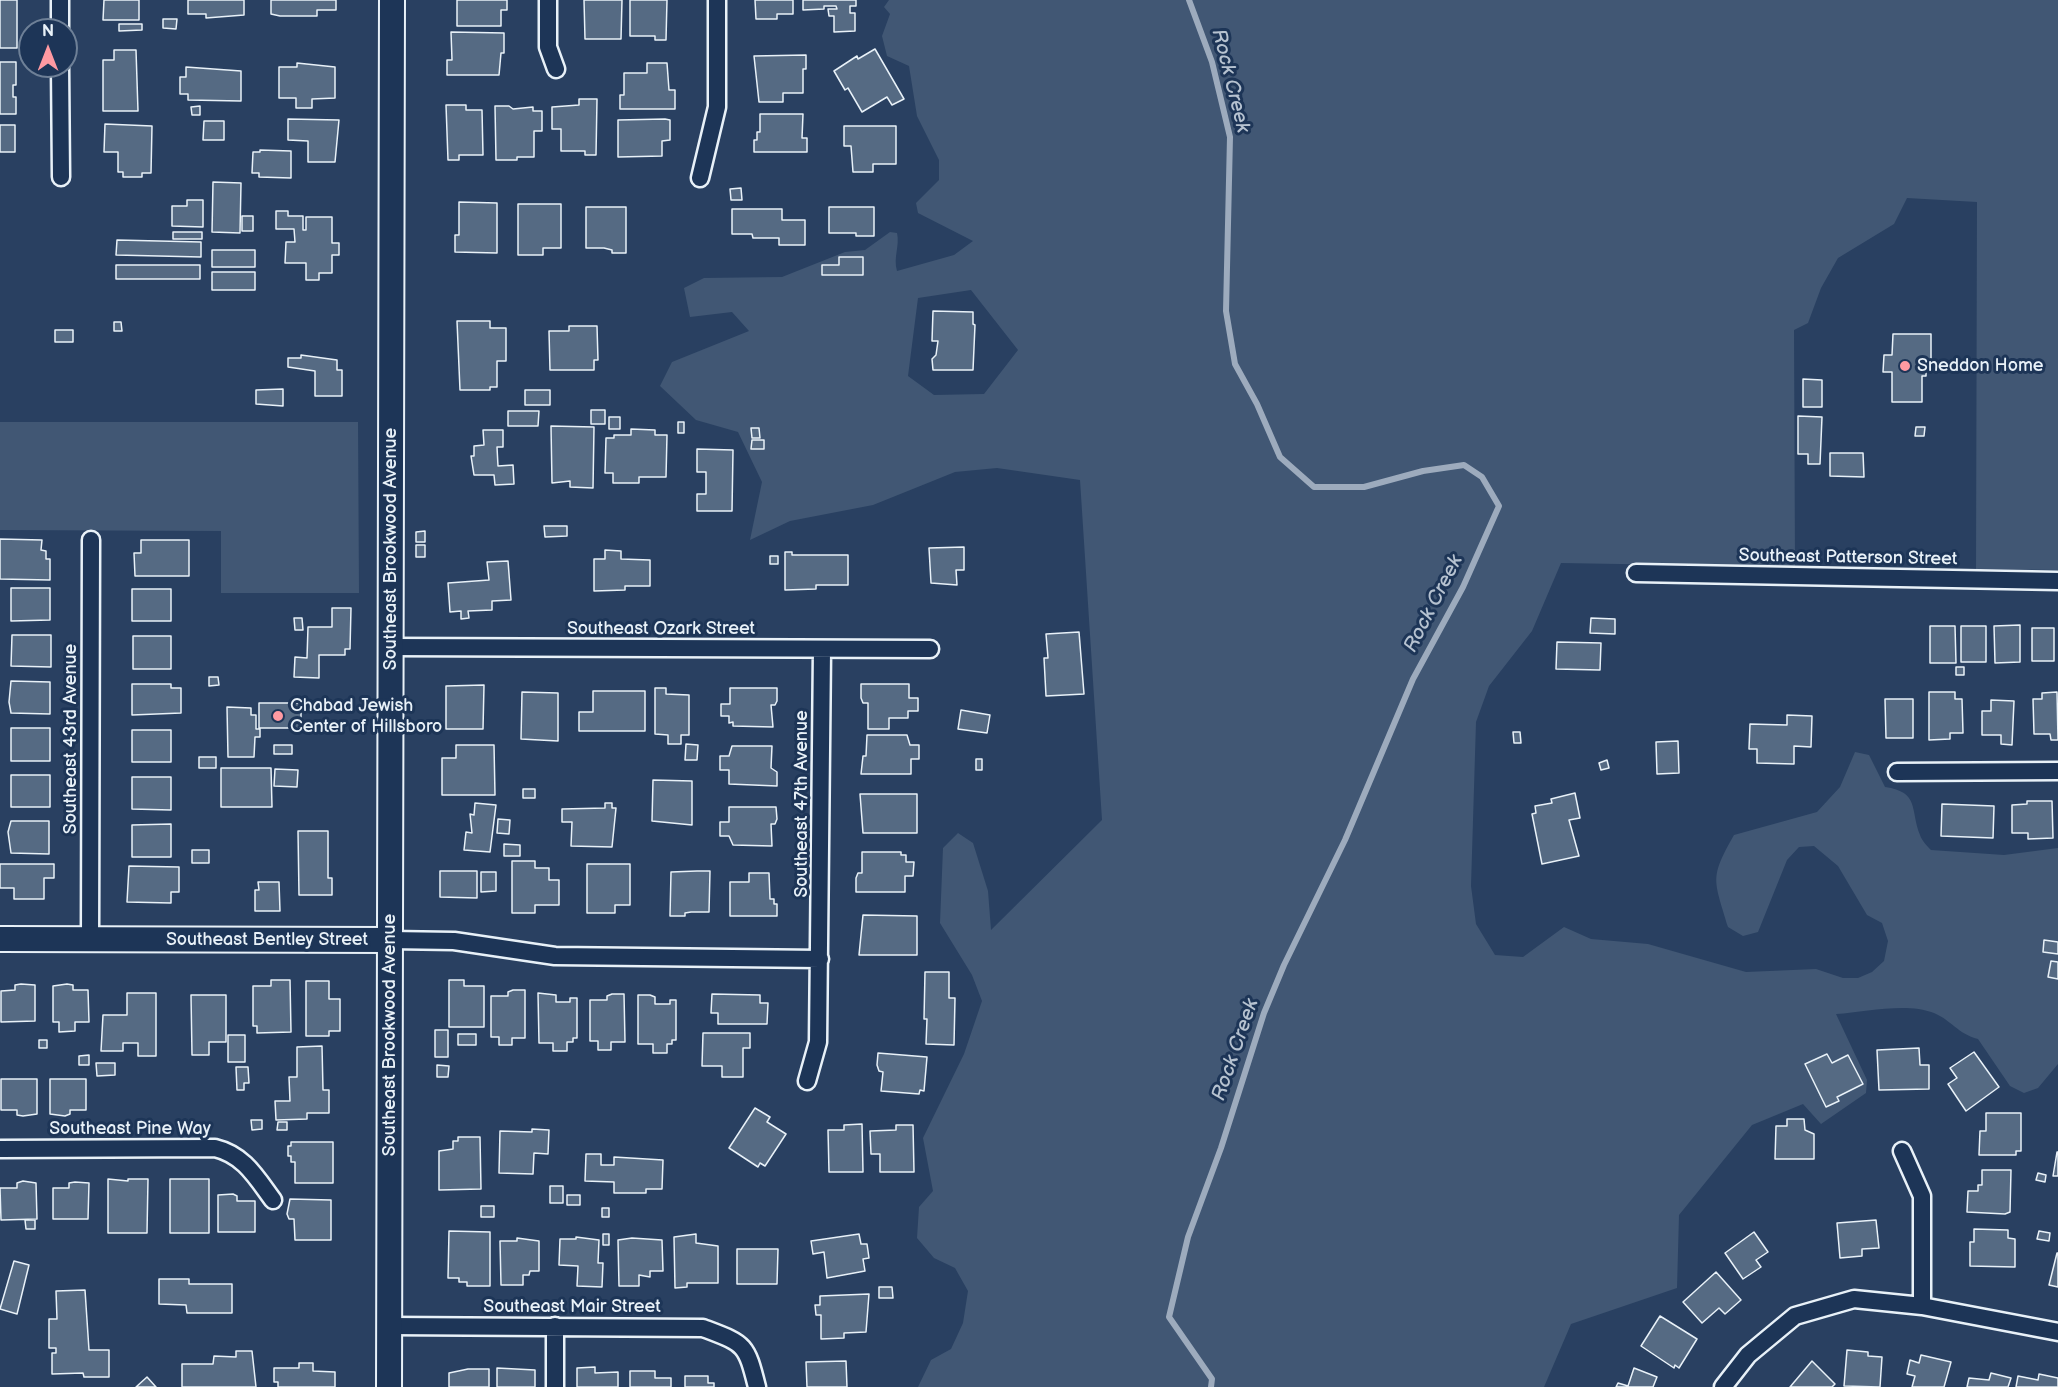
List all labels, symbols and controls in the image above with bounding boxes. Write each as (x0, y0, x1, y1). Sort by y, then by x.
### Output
north arrow (18, 18, 78, 78)
text: N (42, 22, 54, 41)
water label: Rock Creek (1206, 27, 1254, 135)
place label: Sneddon Home (1917, 355, 2044, 377)
marker: Sneddon Home (1898, 359, 1912, 373)
street label: Southeast Brookwood Avenue (380, 428, 402, 670)
street label: Southeast Patterson Street (1739, 545, 1957, 571)
water label: Rock Creek (1399, 551, 1469, 657)
street label: Southeast Ozark Street (567, 618, 755, 640)
street label: Southeast 43rd Avenue (60, 644, 82, 834)
place label: Chabad Jewish Center of Hillsboro (290, 695, 442, 738)
marker: Chabad Jewish Center of Hillsboro (271, 709, 285, 723)
street label: Southeast 47th Avenue (791, 710, 813, 898)
street label: Southeast Brookwood Avenue (379, 914, 401, 1156)
street label: Southeast Bentley Street (166, 929, 368, 951)
water label: Rock Creek (1207, 996, 1265, 1104)
street label: Southeast Pine Way (49, 1118, 211, 1140)
street label: Southeast Mair Street (483, 1296, 661, 1318)

